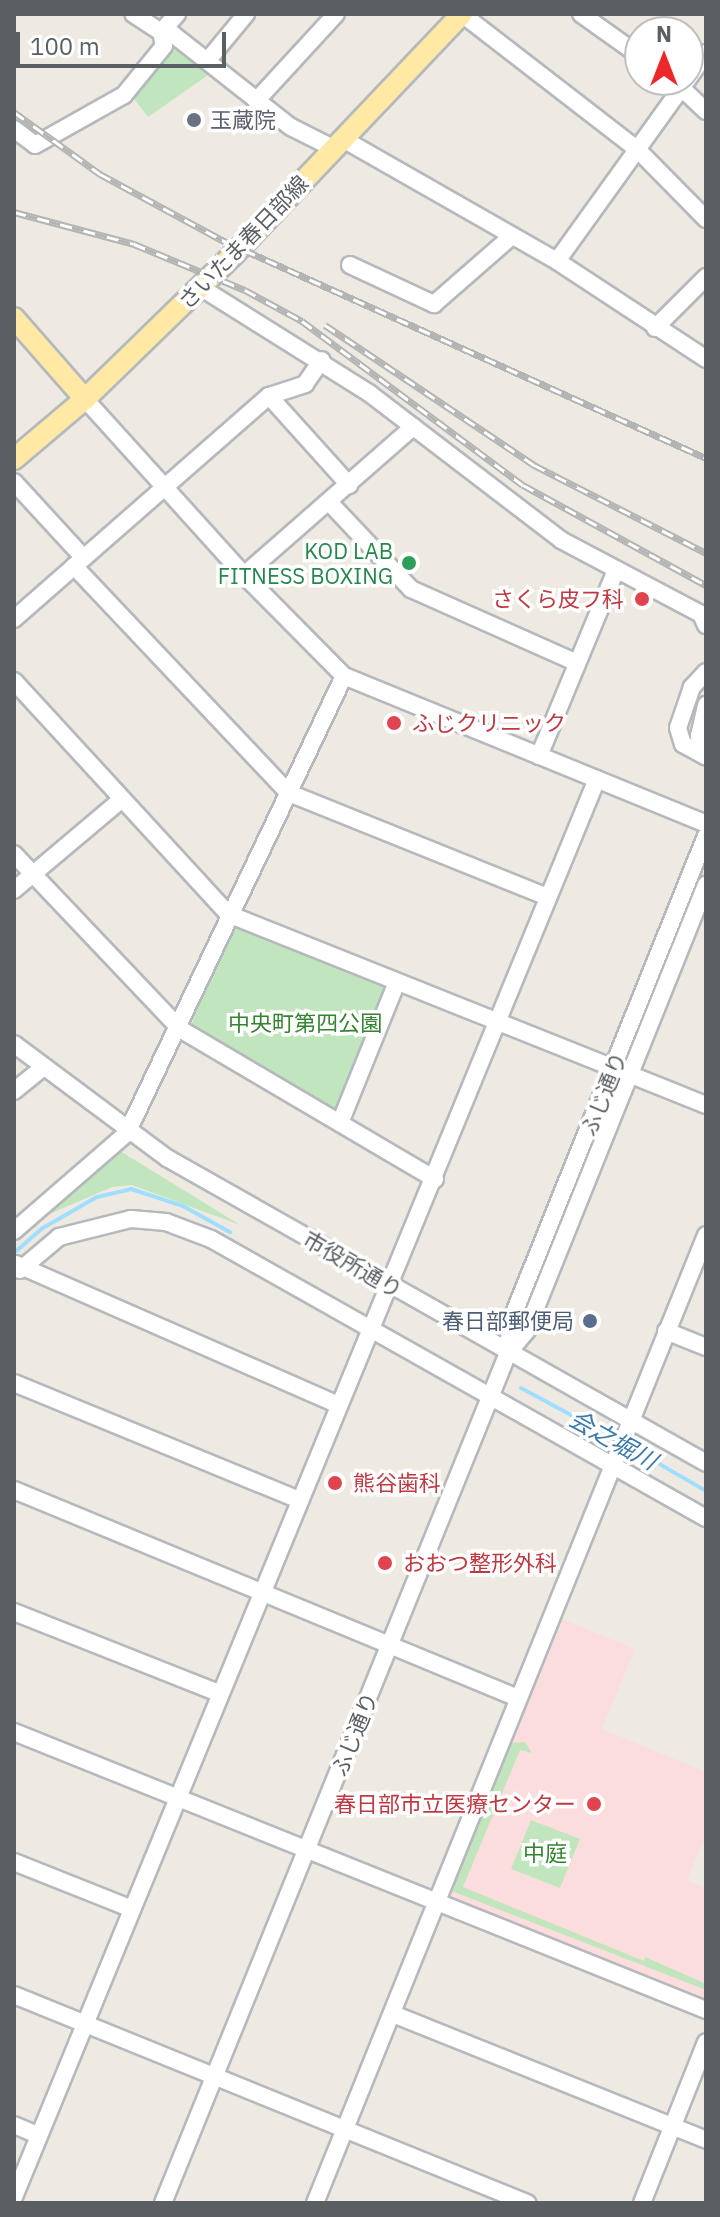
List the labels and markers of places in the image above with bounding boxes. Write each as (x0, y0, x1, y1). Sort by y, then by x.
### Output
place label: 玉蔵院 (210, 107, 276, 133)
marker: 玉蔵院 (185, 111, 203, 129)
place label: KOD LAB FITNESS BOXING (218, 537, 393, 588)
marker: KOD LAB FITNESS BOXING (400, 554, 418, 572)
place label: さくら皮フ科 (492, 586, 624, 612)
marker: さくら皮フ科 (631, 588, 653, 610)
place label: ふじクリニック (412, 710, 566, 736)
marker: ふじクリニック (383, 712, 405, 734)
place label: 春日部郵便局 (442, 1308, 574, 1334)
marker: 春日部郵便局 (581, 1312, 599, 1330)
place label: 熊谷歯科 (353, 1470, 441, 1496)
marker: 熊谷歯科 (324, 1472, 346, 1494)
place label: おおつ整形外科 (403, 1550, 557, 1576)
marker: おおつ整形外科 (374, 1552, 396, 1574)
place label: 春日部市立医療センター (334, 1791, 576, 1817)
marker: 春日部市立医療センター (583, 1793, 605, 1815)

